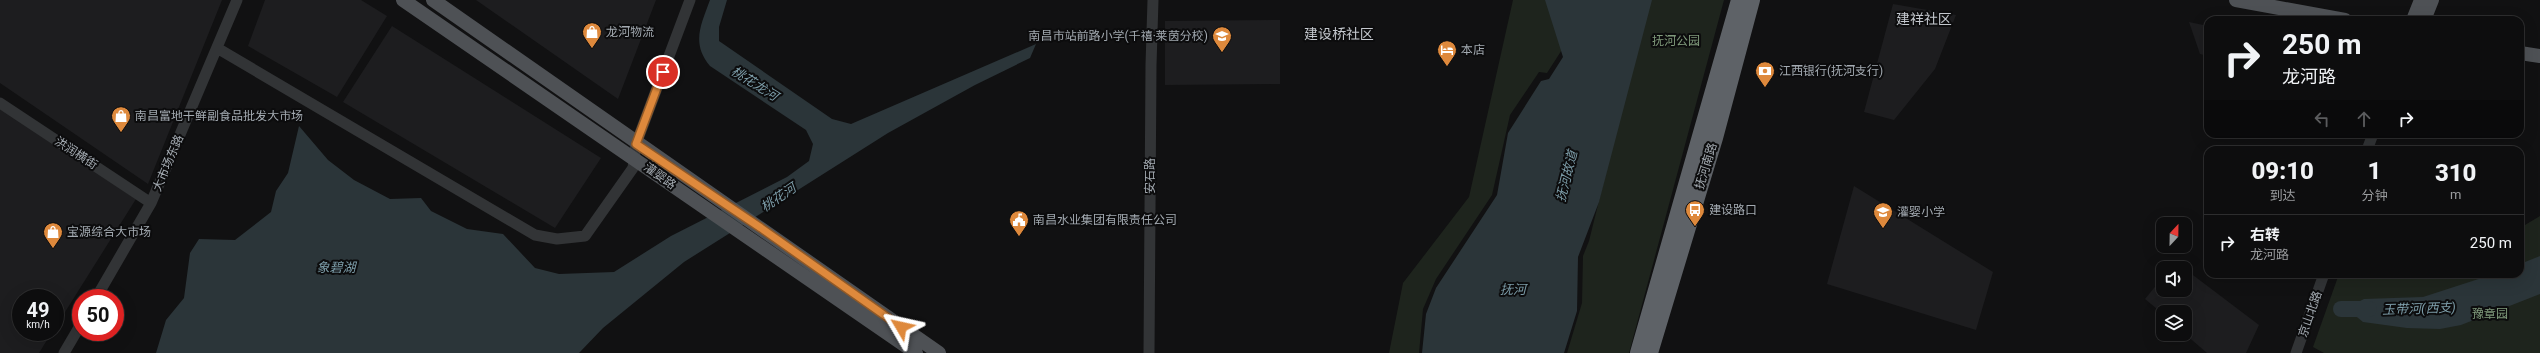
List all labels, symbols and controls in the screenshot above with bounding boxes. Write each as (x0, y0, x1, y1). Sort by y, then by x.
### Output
district label: 建祥社区 (1896, 11, 1952, 27)
shop icon: 龙河物流 (581, 21, 603, 49)
place label: 龙河物流 (606, 25, 654, 39)
school or university icon: 南昌市站前路小学(千禧·莱茵分校) (1211, 25, 1233, 53)
district label: 建设桥社区 (1304, 26, 1374, 42)
text: 250 m (2282, 28, 2361, 61)
place label: 南昌市站前路小学(千禧·莱茵分校) (1029, 29, 1208, 43)
icon: right (2216, 32, 2268, 84)
park label: 抚河公园 (1652, 34, 1700, 48)
hotel icon: 本店 (1436, 39, 1458, 67)
place label: 本店 (1461, 43, 1485, 57)
pin (646, 55, 680, 89)
bank icon: 江西银行(抚河支行) (1754, 60, 1776, 88)
icon: arrive (652, 61, 674, 83)
water label: 桃花龙河 (729, 63, 783, 105)
place label: 江西银行(抚河支行) (1779, 64, 1883, 78)
text: 龙河路 (2282, 66, 2336, 87)
shop icon: 南昌富地干鲜副食品批发大市场 (110, 105, 132, 133)
icon: left (2311, 108, 2333, 130)
icon: ahead (2353, 108, 2375, 130)
icon: right (2395, 108, 2417, 130)
place label: 南昌富地干鲜副食品批发大市场 (135, 109, 303, 123)
street label: 大市场东路 (150, 133, 186, 193)
street label: 洪润横街 (52, 134, 100, 172)
street label: 抚河南路 (1692, 141, 1720, 191)
water label: 抚河故道 (1553, 147, 1581, 203)
text: 09:10 (2252, 157, 2314, 185)
text: 1 (2367, 157, 2381, 185)
street label: 安石路 (1143, 158, 1157, 194)
text: 310 (2435, 159, 2476, 187)
street label: 灌婴路 (641, 160, 679, 192)
water label: 桃花河 (758, 179, 801, 215)
text: m (2450, 187, 2461, 202)
text: 到达 (2270, 188, 2296, 203)
text: 分钟 (2361, 188, 2387, 203)
bus stop icon: 建设路口 (1684, 199, 1706, 227)
school or university icon: 灌婴小学 (1872, 201, 1894, 229)
place label: 建设路口 (1709, 203, 1757, 217)
place label: 灌婴小学 (1897, 205, 1945, 219)
public building icon: 南昌水业集团有限责任公司 (1008, 209, 1030, 237)
place label: 南昌水业集团有限责任公司 (1033, 213, 1177, 227)
north arrow (2156, 217, 2192, 253)
map controls (2156, 217, 2192, 341)
shop icon: 宝源综合大市场 (42, 221, 64, 249)
place label: 宝源综合大市场 (67, 225, 151, 239)
text: 右转 (2250, 226, 2280, 244)
icon: right (2216, 232, 2238, 254)
text: 250 m (2470, 234, 2512, 252)
text: 龙河路 (2250, 247, 2289, 262)
water label: 象碧湖 (316, 260, 357, 275)
button: sound (2156, 261, 2192, 297)
water label: 抚河 (1500, 282, 1529, 297)
speed limit sign: 50 (72, 289, 124, 341)
street label: 京山北路 (2296, 289, 2324, 339)
text: 49 (27, 298, 49, 322)
water label: 玉带河(西支) (2382, 300, 2456, 317)
button: layers (2156, 305, 2192, 341)
position arrow (880, 306, 922, 348)
park label: 豫章园 (2472, 307, 2508, 321)
text: km/h (26, 319, 50, 330)

